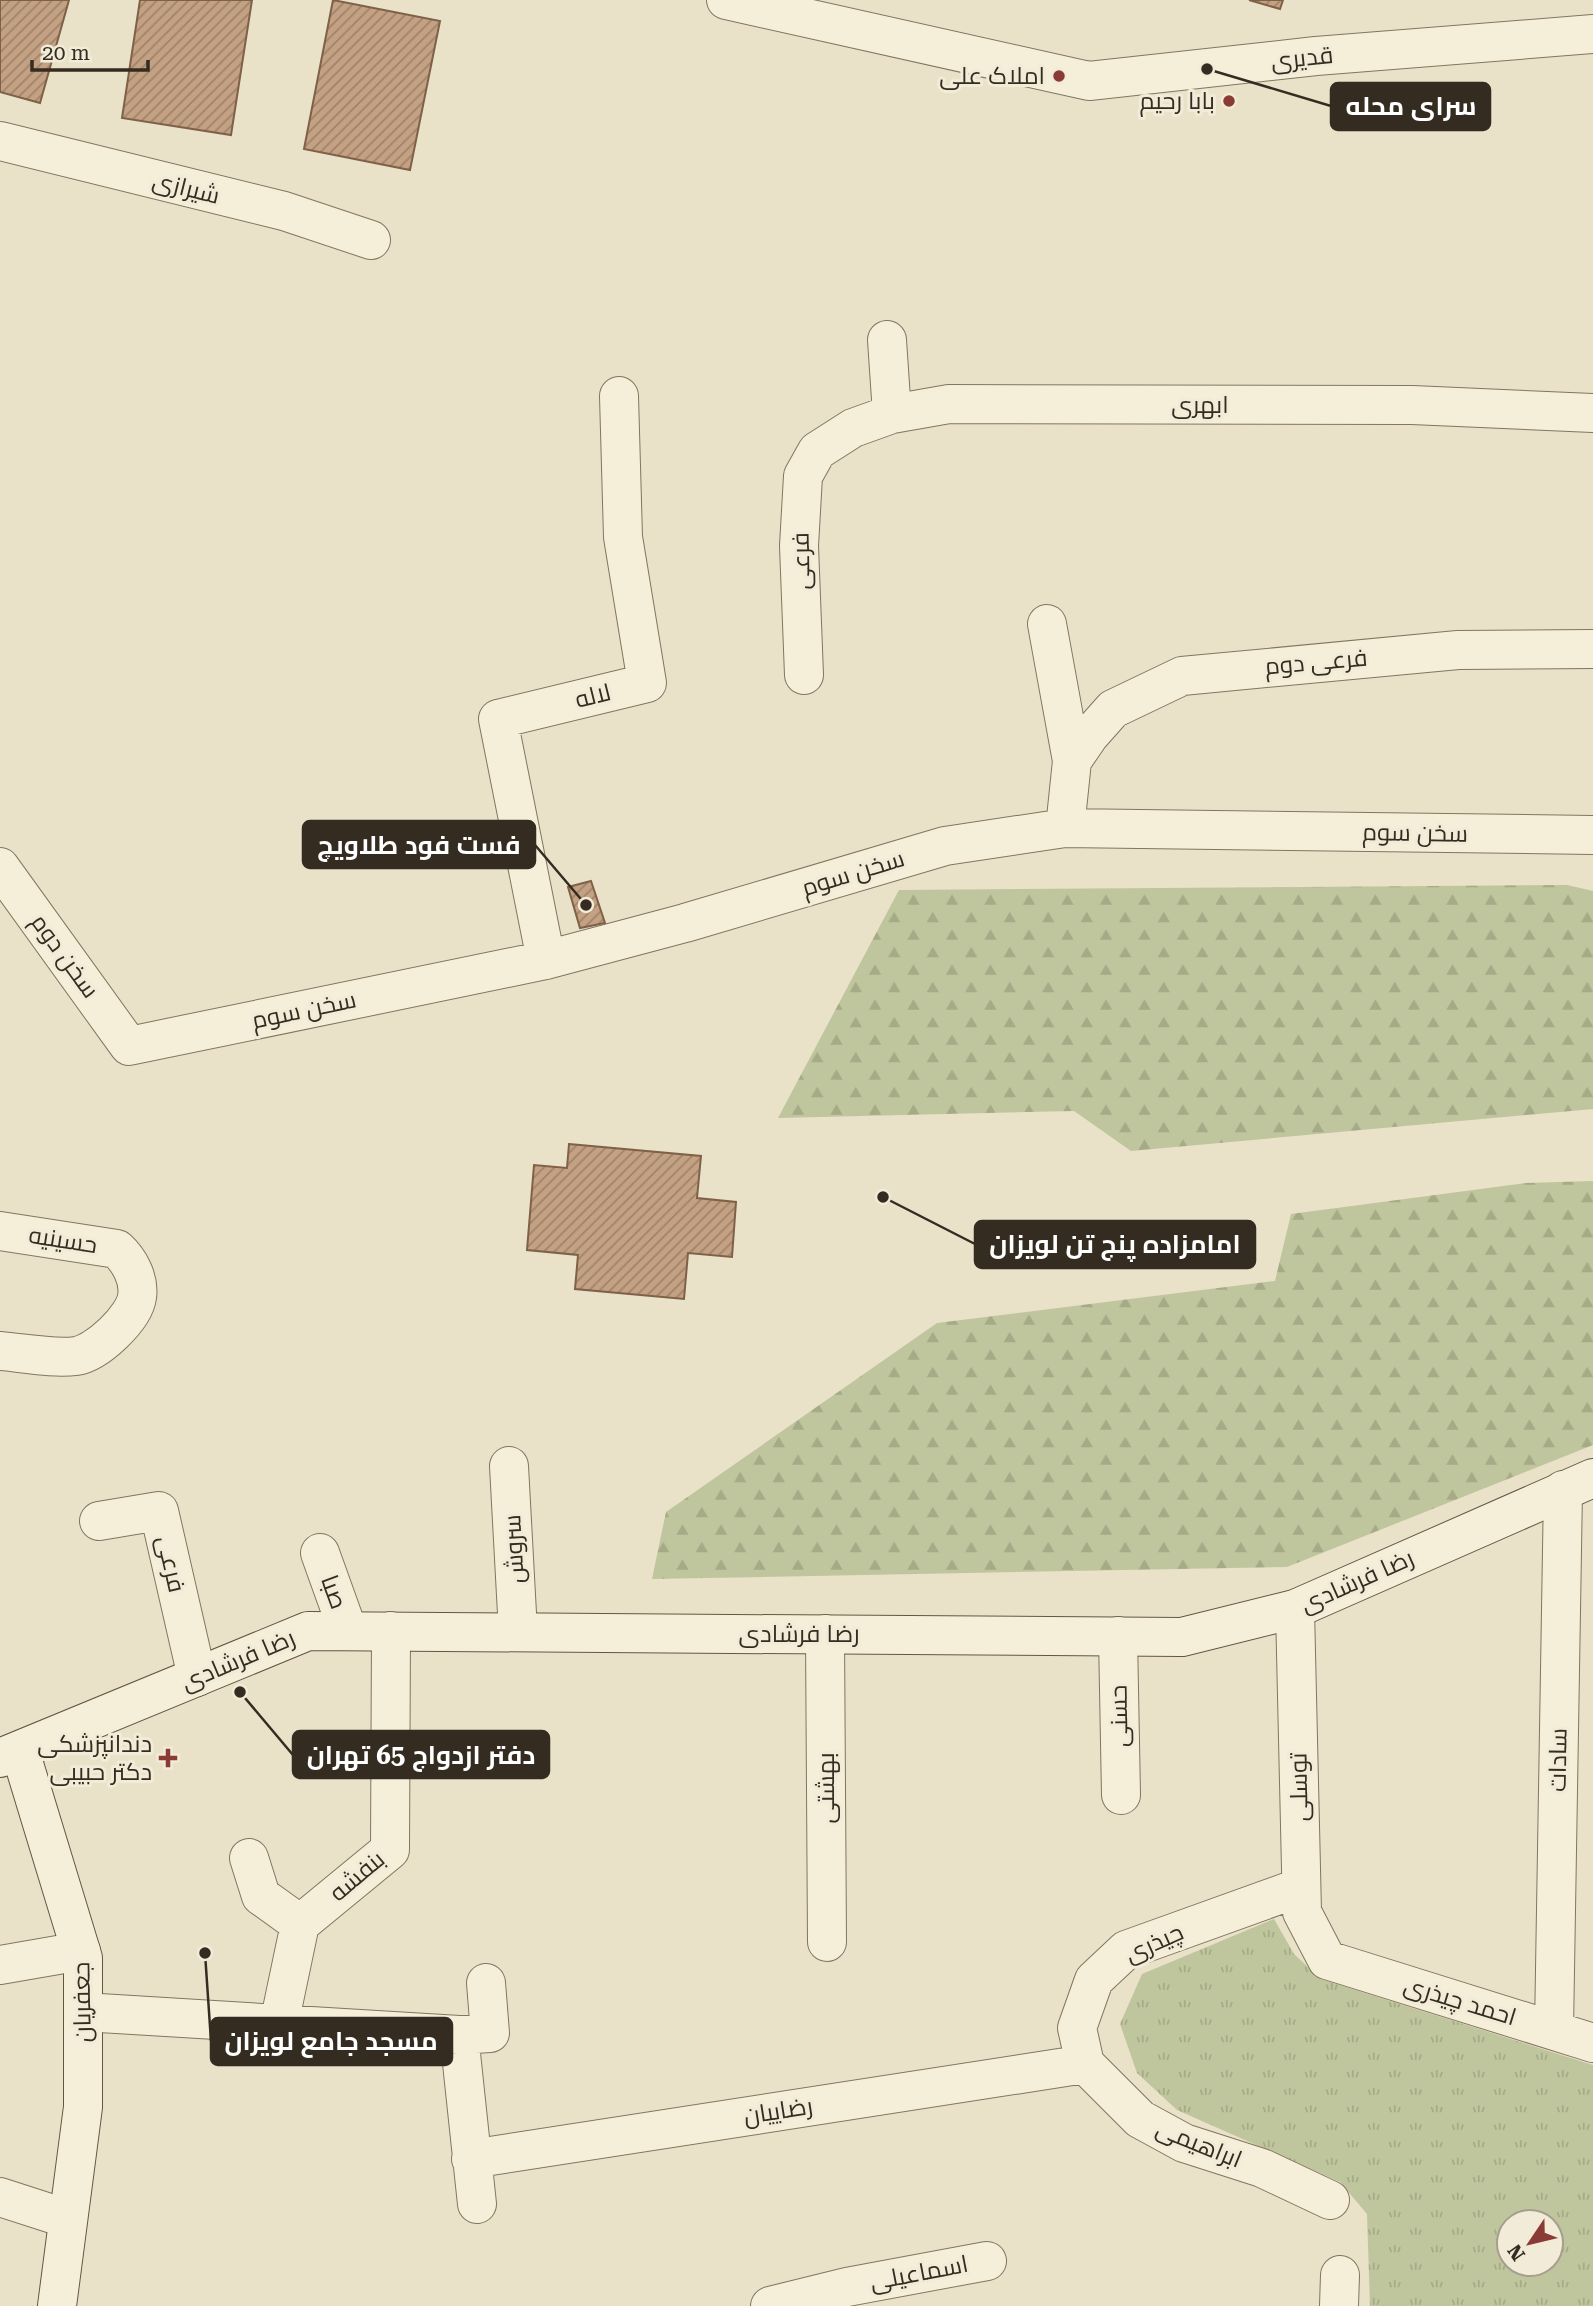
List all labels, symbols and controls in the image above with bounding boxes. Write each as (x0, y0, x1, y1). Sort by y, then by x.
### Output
scale bar (32, 28, 147, 72)
text: 20 m (42, 41, 90, 65)
street label: قدیری (1269, 41, 1335, 75)
place label: املاک علی (939, 62, 1045, 90)
marker: املاک علی (1051, 68, 1067, 84)
callout: سرای محله (1331, 83, 1490, 130)
place label: بابا رحیم (1139, 87, 1215, 117)
text: سرای محله (1346, 91, 1476, 121)
marker: بابا رحیم (1221, 93, 1237, 109)
street label: شیرازی (149, 166, 223, 210)
street label: ابهری (1171, 391, 1229, 419)
street label: فرعی (787, 532, 815, 590)
street label: فرعی دوم (1263, 644, 1369, 682)
street label: لاله (572, 678, 614, 714)
street label: سخن سوم (1362, 818, 1468, 850)
callout: فست فود طلاویچ (303, 821, 535, 868)
text: فست فود طلاویچ (317, 830, 521, 862)
street label: سخن سوم (798, 844, 908, 904)
street label: سخن دوم (24, 909, 105, 1005)
street label: سخن سوم (249, 985, 359, 1037)
street label: حسینیه (27, 1221, 99, 1259)
callout: امامزاده پنج تن لویزان (975, 1221, 1255, 1268)
text: امامزاده پنج تن لویزان (989, 1229, 1241, 1262)
street label: سروش (498, 1514, 530, 1584)
street label: فرعی (151, 1533, 191, 1595)
street label: رضا فرشادی (1296, 1544, 1418, 1618)
street label: صبا (315, 1571, 353, 1613)
street label: رضا فرشادی (739, 1620, 859, 1648)
street label: رضا فرشادی (177, 1623, 299, 1697)
street label: حسنی (1104, 1685, 1134, 1747)
street label: سادات (1543, 1728, 1573, 1792)
place label: دندانپزشکی دکتر حبیبی (37, 1730, 152, 1786)
callout: دفتر ازدواج 65 تهران (293, 1731, 549, 1778)
text: دفتر ازدواج 65 تهران (307, 1740, 535, 1772)
marker: دندانپزشکی دکتر حبیبی (158, 1748, 178, 1768)
street label: بهشتی (812, 1752, 840, 1824)
street label: توسلی (1284, 1752, 1314, 1822)
street label: بنفشه (324, 1845, 390, 1907)
street label: چیذری (1120, 1918, 1188, 1970)
street label: جعفریان (67, 1961, 97, 2043)
street label: احمد چیذری (1400, 1971, 1520, 2033)
callout: مسجد جامع لویزان (211, 2018, 452, 2065)
text: مسجد جامع لویزان (224, 2026, 438, 2058)
street label: رضاییان (741, 2092, 815, 2130)
street label: ابراهیمی (1152, 2114, 1246, 2174)
north arrow (1495, 2208, 1565, 2278)
text: N (1503, 2240, 1530, 2265)
street label: اسماعیلی (868, 2250, 970, 2296)

